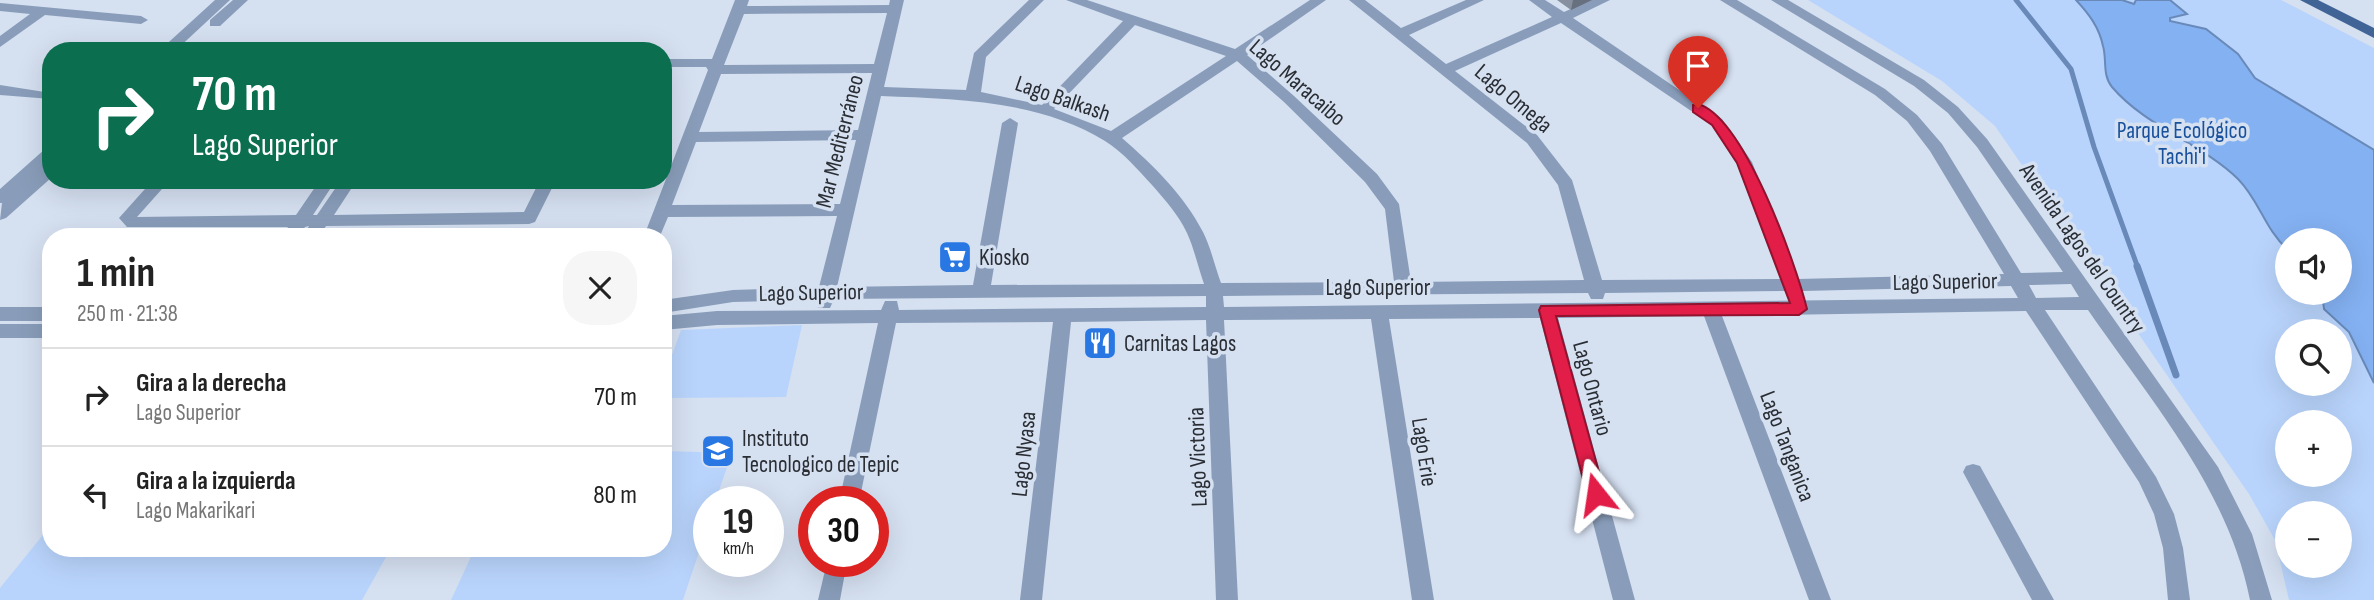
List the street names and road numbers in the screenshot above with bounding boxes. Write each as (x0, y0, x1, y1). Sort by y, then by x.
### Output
street label: Lago Maracaibo (1243, 33, 1351, 132)
street label: Lago Omega (1469, 58, 1558, 139)
street label: Lago Balkash (1011, 70, 1114, 128)
street label: Mar Mediterráneo (810, 72, 870, 211)
street label: Avenida Lagos del Country (2012, 157, 2151, 339)
street label: Lago Superior (1892, 267, 1998, 297)
street label: Lago Superior (1326, 274, 1431, 302)
street label: Lago Superior (758, 278, 864, 308)
street label: Lago Ontario (1566, 338, 1618, 439)
street label: Lago Tanganica (1753, 387, 1821, 505)
street label: Lago Victoria (1182, 407, 1214, 507)
street label: Lago Nyasa (1006, 410, 1042, 498)
street label: Lago Erie (1405, 416, 1443, 489)

